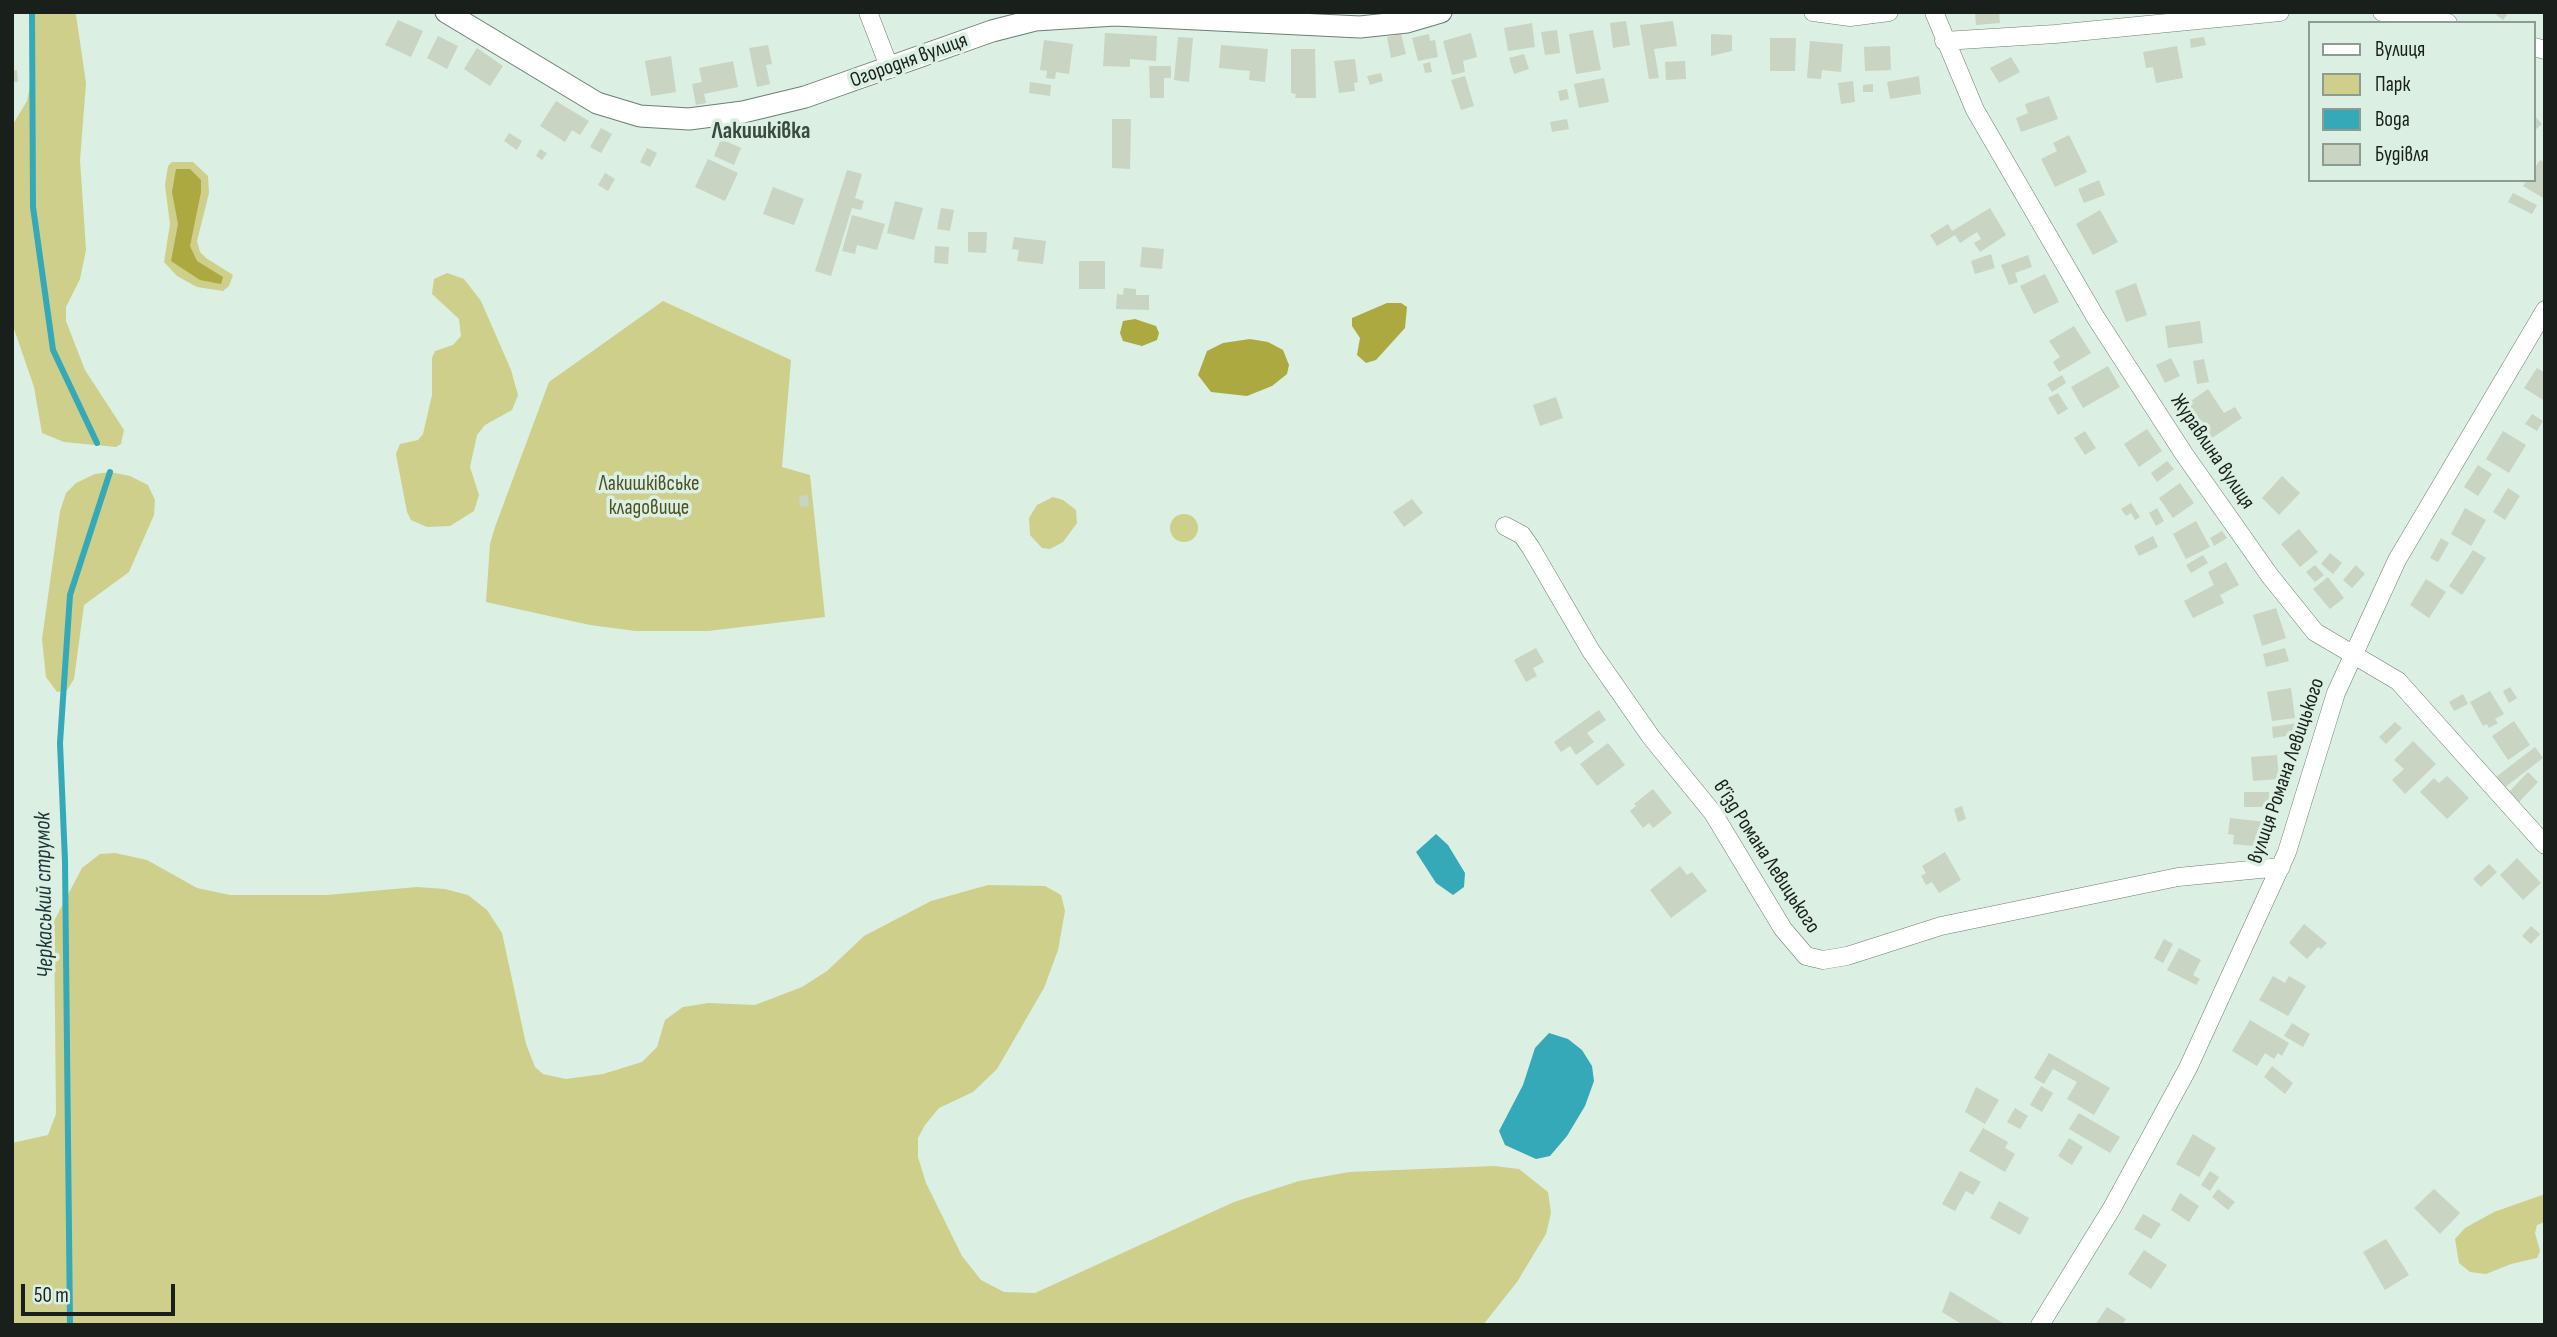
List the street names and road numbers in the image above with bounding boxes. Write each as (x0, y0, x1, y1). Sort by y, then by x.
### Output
street label: Огородня вулиця (847, 28, 971, 94)
street label: Журавлина вулиця (2164, 390, 2260, 514)
street label: вулиця Романа Левицького (2243, 675, 2331, 867)
street label: в’їзд Романа Левицького (1707, 776, 1825, 938)

